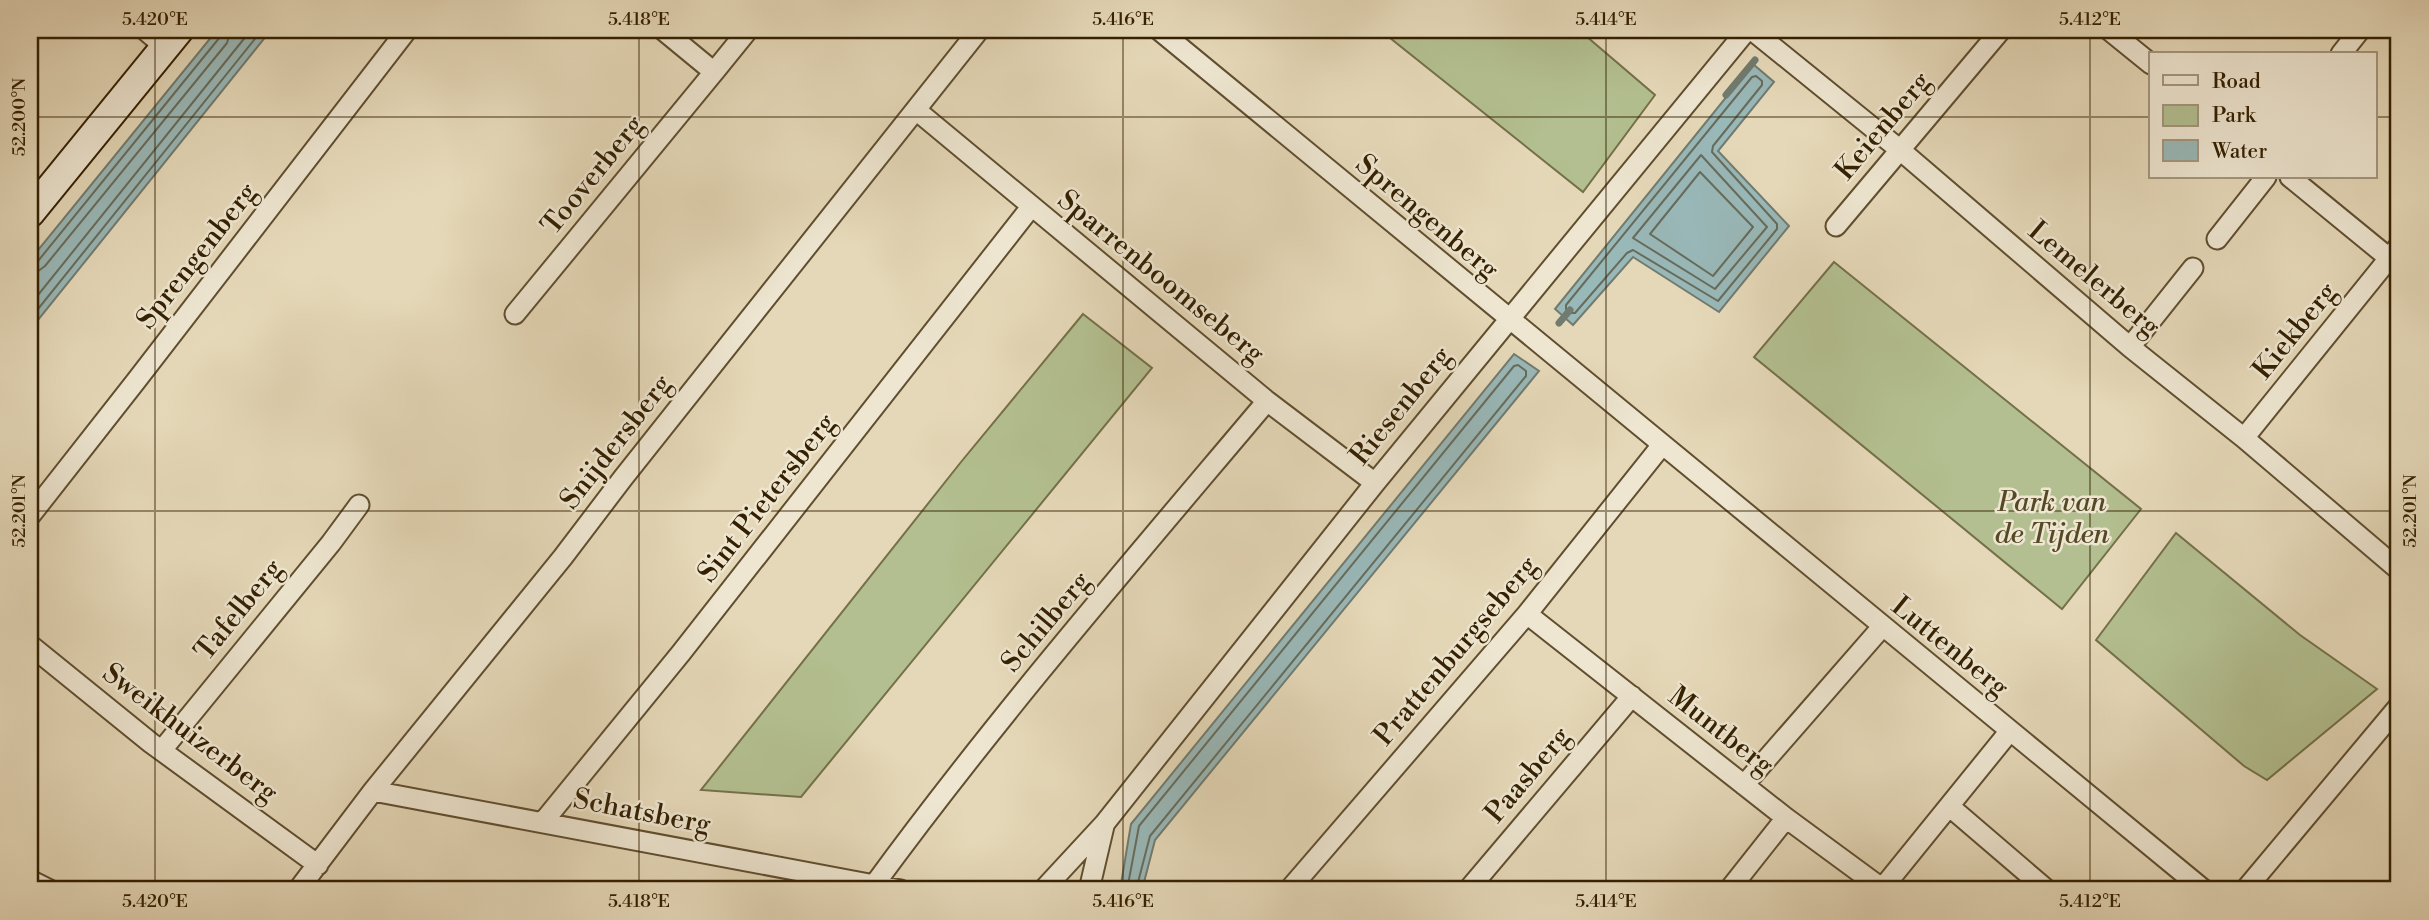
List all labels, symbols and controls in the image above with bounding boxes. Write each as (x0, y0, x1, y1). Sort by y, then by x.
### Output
text: 5.420°E (122, 8, 188, 31)
text: 5.418°E (608, 8, 670, 31)
text: 5.416°E (1092, 8, 1154, 31)
text: 5.414°E (1575, 8, 1637, 31)
text: 5.412°E (2059, 8, 2121, 31)
legend (2149, 52, 2376, 178)
street label: Keienberg (1827, 64, 1939, 187)
text: Road (2212, 69, 2261, 95)
text: 52.200°N (8, 77, 31, 156)
text: Park (2212, 103, 2257, 129)
street label: Tooverberg (534, 108, 652, 242)
text: Water (2211, 139, 2267, 165)
street label: Sprengenberg (1348, 147, 1506, 287)
street label: Sprengenberg (129, 175, 265, 336)
street label: Sparrenboomseberg (1050, 183, 1272, 372)
street label: Lemelerberg (2021, 213, 2168, 345)
street label: Kiekberg (2245, 275, 2345, 387)
street label: Riesenberg (1343, 339, 1460, 472)
street label: Snijdersberg (552, 367, 680, 516)
street label: Sint Pietersberg (690, 406, 844, 590)
text: 52.201°N (8, 474, 31, 548)
text: 52.201°N (2399, 474, 2422, 548)
park label: Park van de Tijden (1995, 485, 2110, 552)
street label: Prattenburgseberg (1366, 549, 1546, 753)
street label: Tafelberg (187, 552, 291, 668)
street label: Schilberg (994, 564, 1099, 679)
street label: Luttenberg (1884, 589, 2016, 705)
street label: Sweikhuizerberg (95, 656, 285, 811)
street label: Muntberg (1661, 679, 1781, 783)
street label: Paasberg (1478, 719, 1579, 830)
street label: Schatsberg (570, 782, 714, 843)
text: 5.420°E (122, 890, 188, 913)
text: 5.418°E (608, 890, 670, 913)
text: 5.416°E (1092, 890, 1154, 913)
text: 5.414°E (1575, 890, 1637, 913)
text: 5.412°E (2059, 890, 2121, 913)

